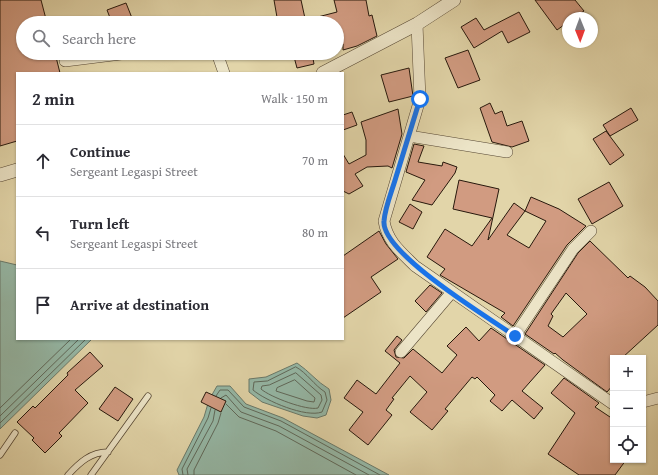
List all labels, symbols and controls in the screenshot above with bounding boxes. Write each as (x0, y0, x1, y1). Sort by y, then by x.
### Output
north arrow (562, 12, 598, 48)
search box (16, 16, 344, 60)
icon: search (30, 27, 52, 49)
text: Search here (62, 28, 136, 49)
text: 2 min (32, 86, 74, 111)
text: Walk · 150 m (261, 89, 328, 108)
route start (411, 90, 429, 108)
text: Continue (70, 141, 131, 162)
icon: ahead (32, 150, 54, 172)
text: 70 m (302, 151, 328, 170)
text: Sergeant Legaspi Street (70, 162, 198, 181)
text: Turn left (70, 213, 129, 234)
icon: left (32, 222, 54, 244)
text: 80 m (302, 223, 328, 242)
text: Sergeant Legaspi Street (70, 234, 198, 253)
icon: arrive (32, 294, 54, 316)
text: Arrive at destination (70, 294, 209, 315)
route end (506, 327, 524, 345)
map controls (610, 355, 646, 463)
button: + (610, 355, 646, 391)
button: − (610, 391, 646, 427)
button: locate (610, 427, 646, 463)

